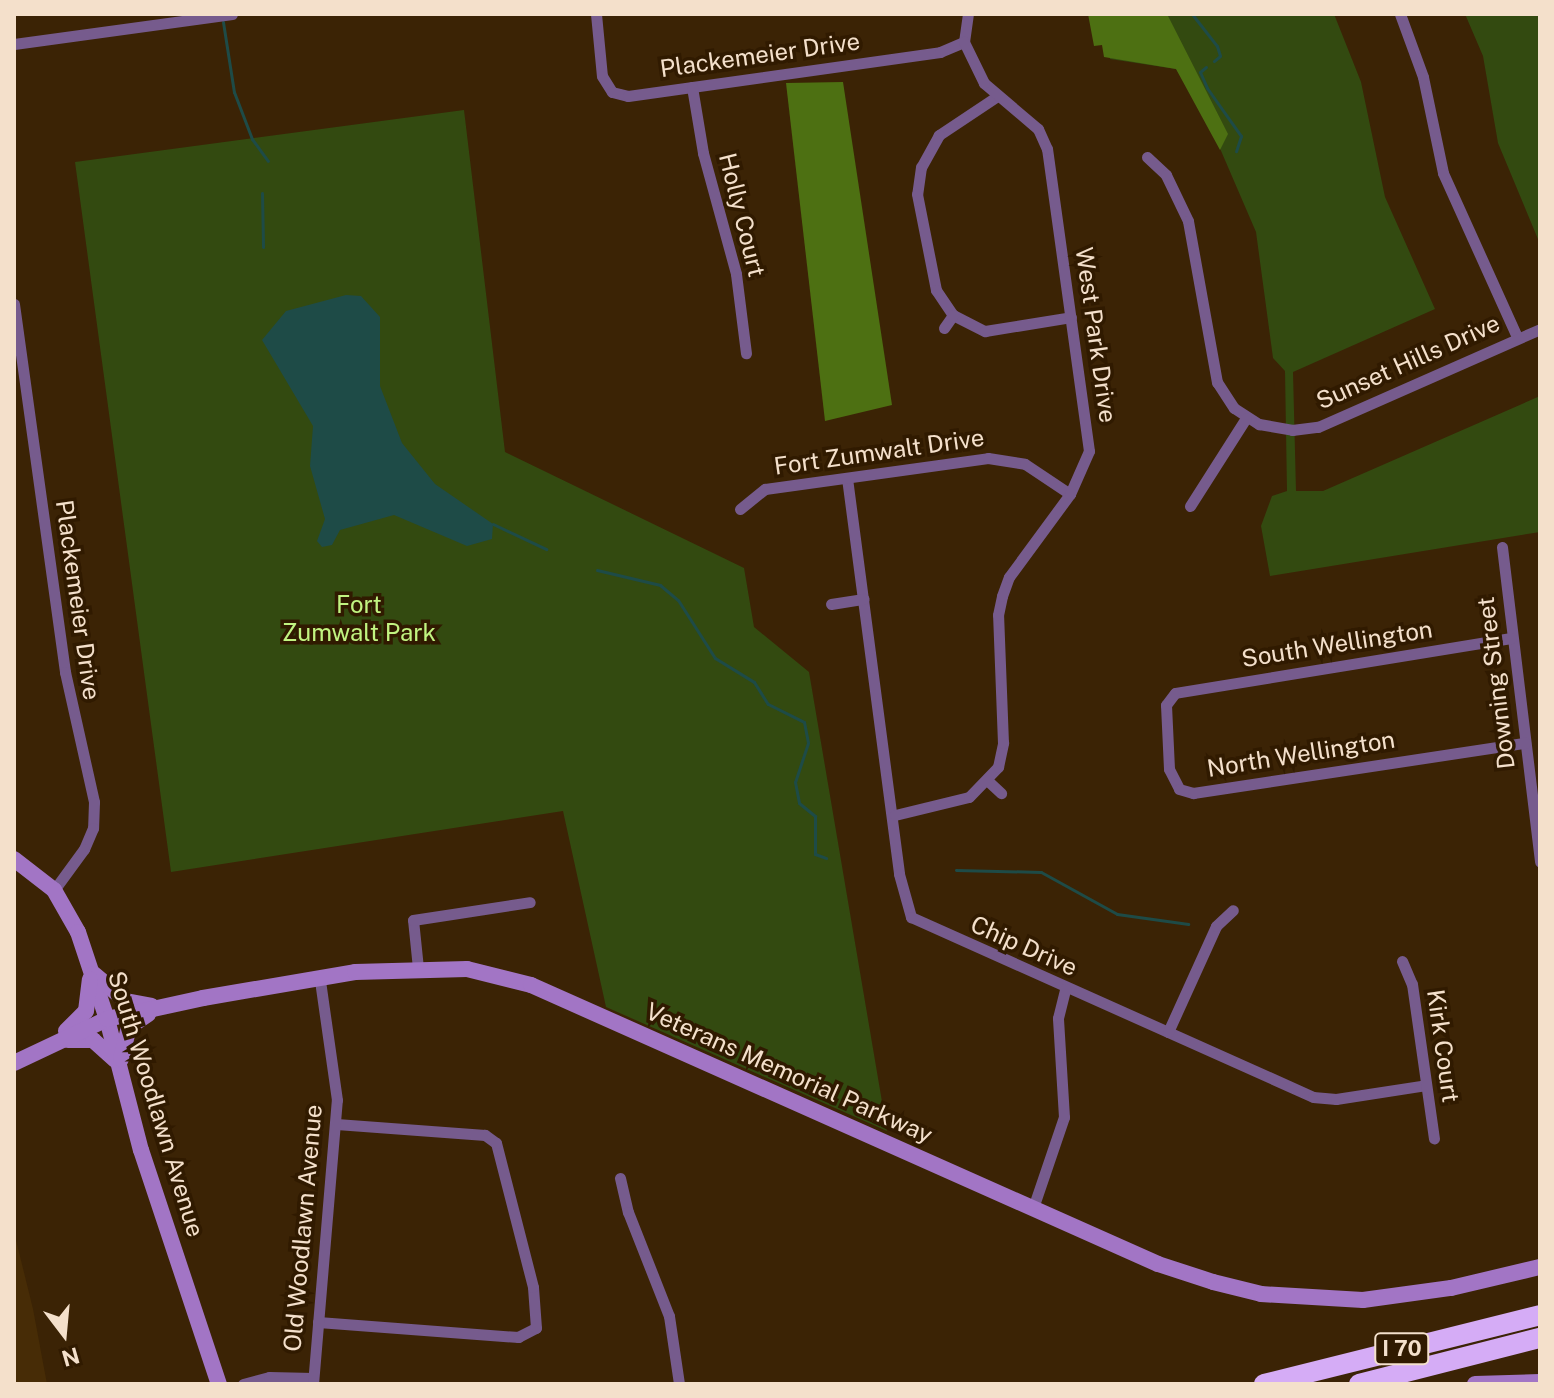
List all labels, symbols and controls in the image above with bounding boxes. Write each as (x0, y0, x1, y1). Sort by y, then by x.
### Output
street label: Plackemeier Drive (658, 27, 862, 83)
street label: Holly Court (713, 150, 771, 280)
street label: West Park Drive (1069, 245, 1123, 425)
street label: Sunset Hills Drive (1312, 309, 1504, 415)
street label: Fort Zumwalt Drive (772, 423, 986, 481)
street label: Plackemeier Drive (50, 498, 106, 702)
park label: Fort Zumwalt Park (282, 591, 436, 647)
street label: Downing Street (1471, 595, 1521, 771)
street label: South Wellington (1239, 615, 1435, 673)
street label: North Wellington (1205, 725, 1397, 783)
street label: Chip Drive (966, 910, 1082, 982)
street label: South Woodlawn Avenue (102, 967, 210, 1241)
street label: Kirk Court (1421, 988, 1465, 1104)
street label: Veterans Memorial Parkway (641, 997, 937, 1149)
street label: Old Woodlawn Avenue (278, 1103, 328, 1353)
north arrow (24, 1294, 104, 1374)
road number: I 70 (1374, 1331, 1430, 1367)
text: N (59, 1342, 82, 1372)

